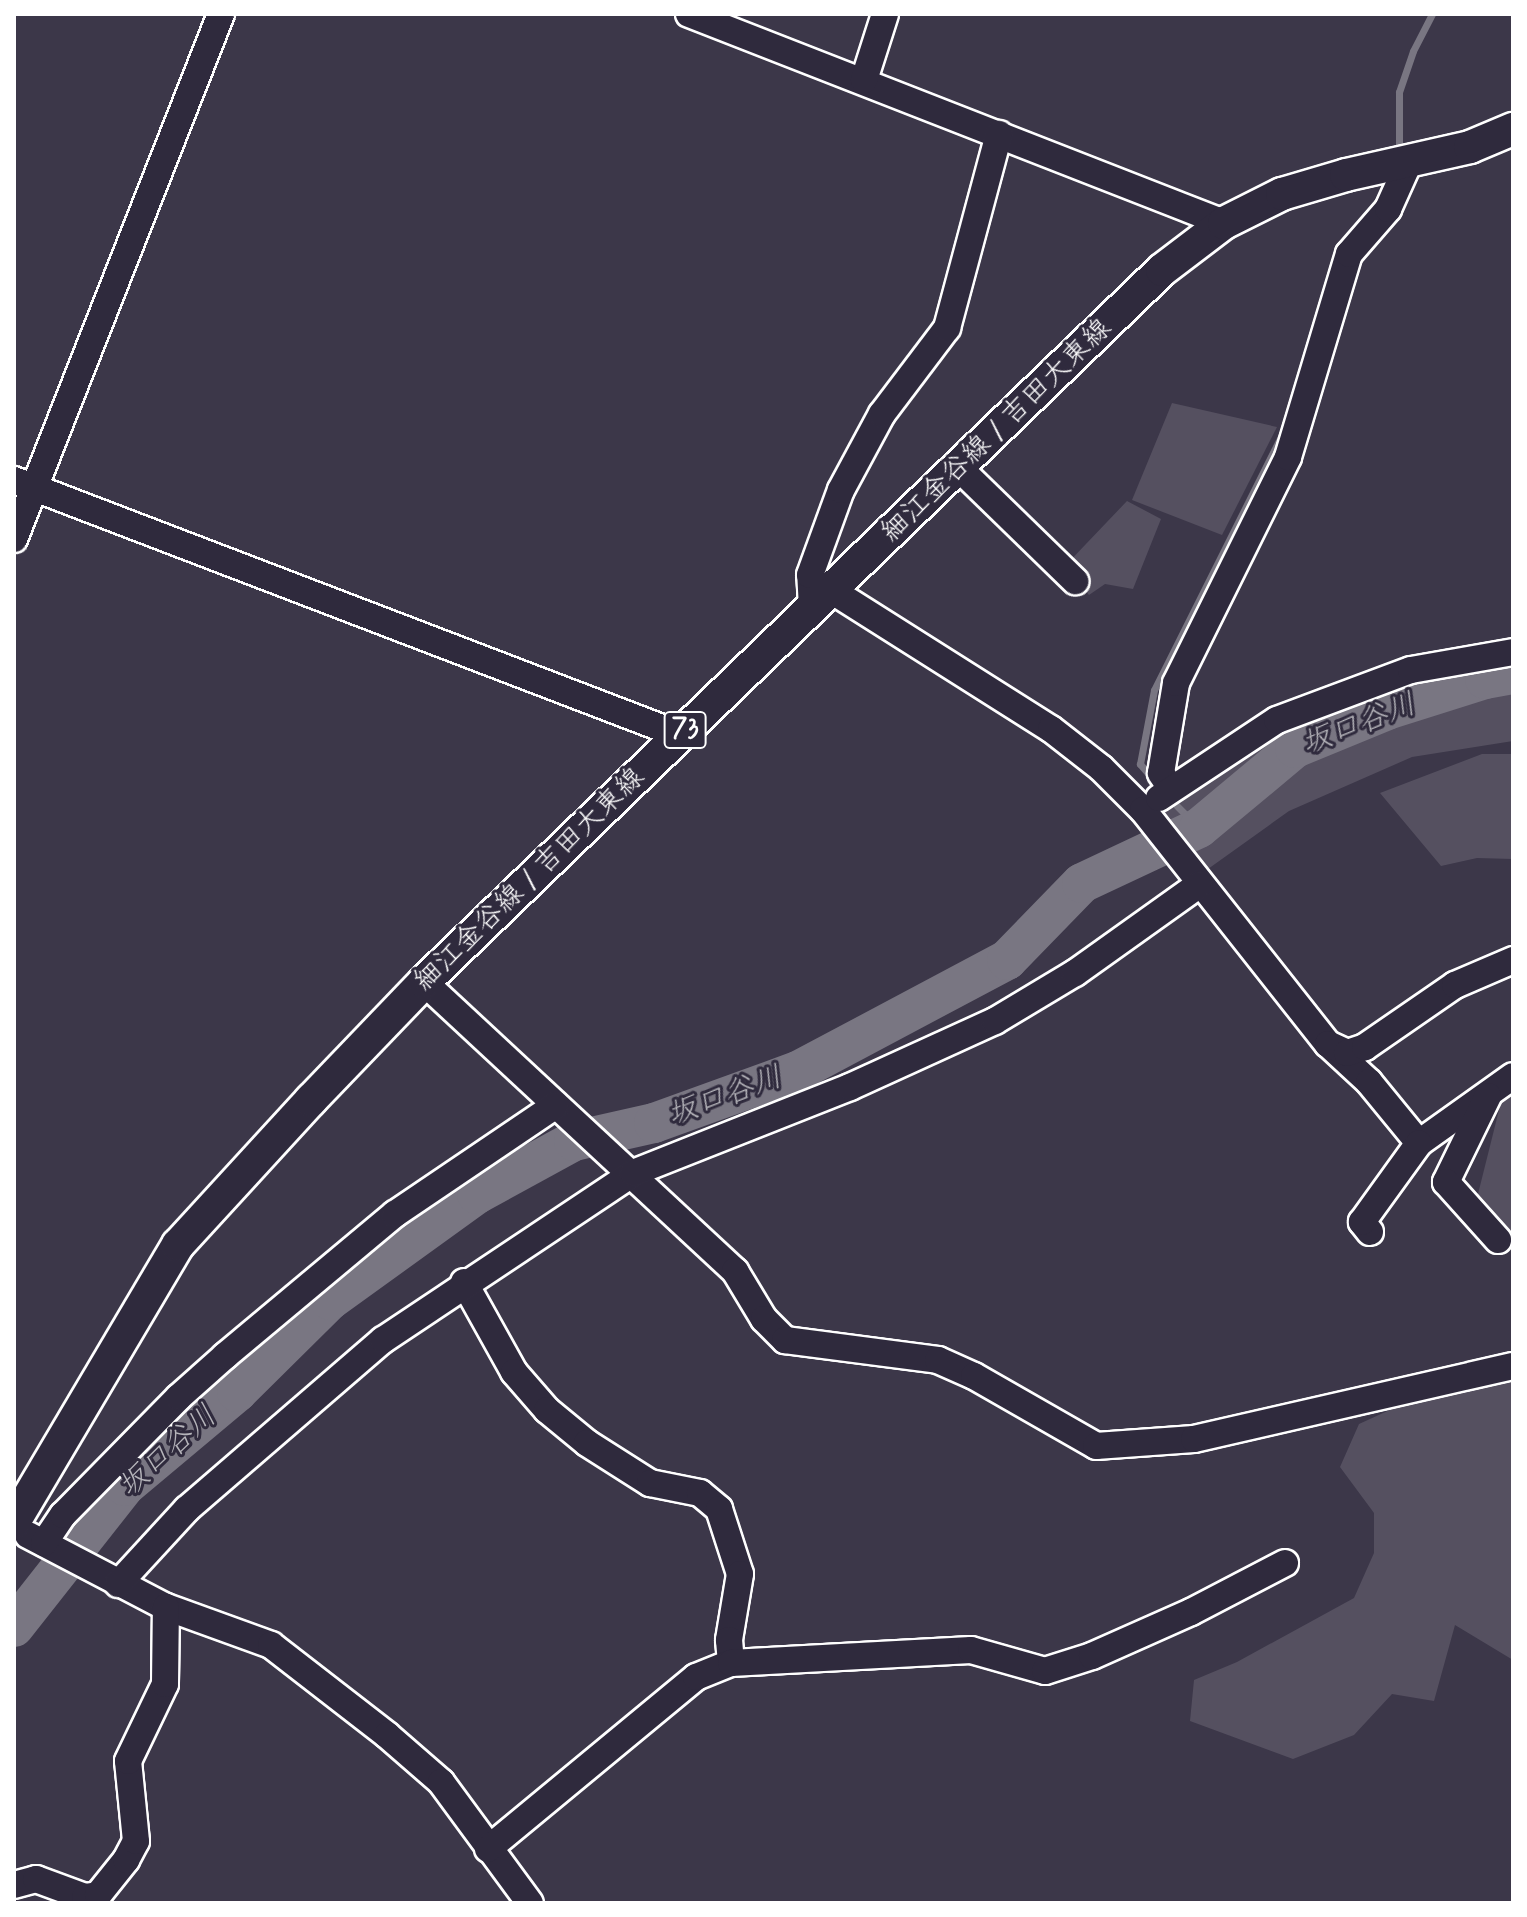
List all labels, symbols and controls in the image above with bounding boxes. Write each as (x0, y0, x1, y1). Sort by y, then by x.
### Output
street label: 細江金谷線 / 吉田大東線 (875, 312, 1119, 550)
water label: 坂口谷川 (1297, 687, 1421, 763)
road number: 73 (663, 708, 707, 752)
street label: 細江金谷線 / 吉田大東線 (408, 761, 652, 999)
water label: 坂口谷川 (662, 1060, 788, 1134)
water label: 坂口谷川 (111, 1398, 225, 1506)

